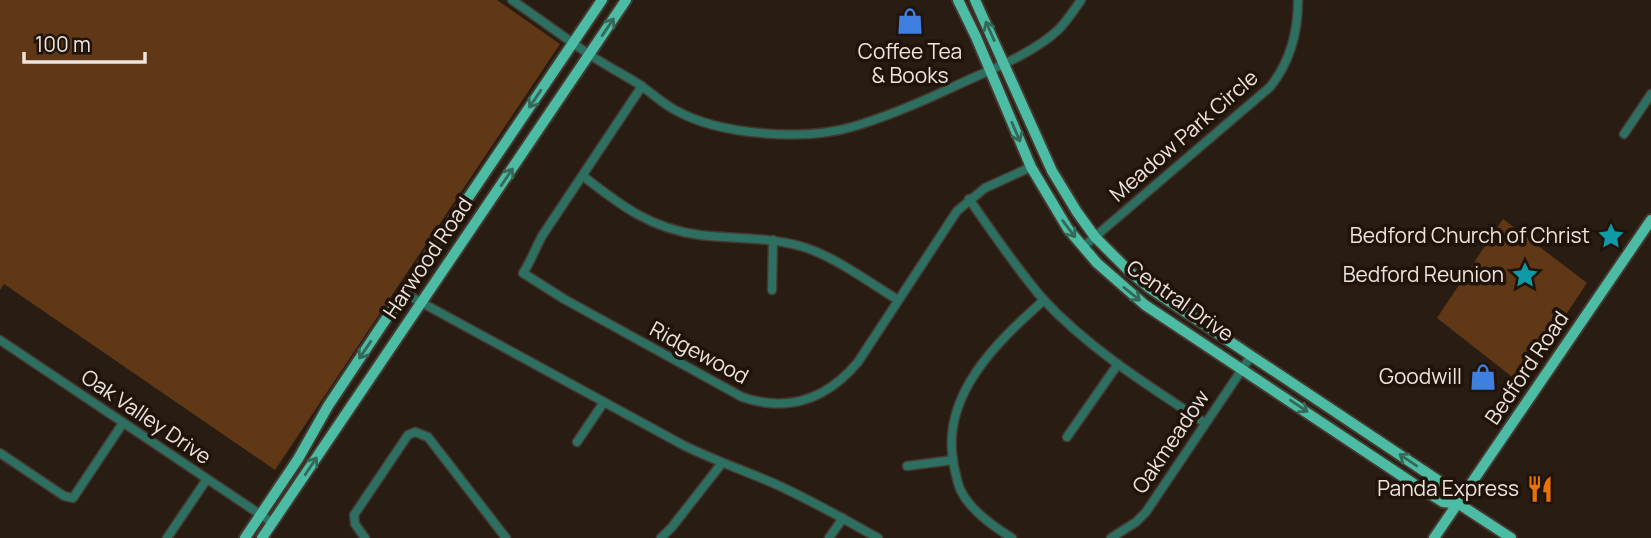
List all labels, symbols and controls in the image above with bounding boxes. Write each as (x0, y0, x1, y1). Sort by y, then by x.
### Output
shop icon: Coffee Tea & Books (895, 6, 925, 36)
one-way arrow (601, 18, 615, 37)
scale bar (24, 21, 145, 65)
one-way arrow (983, 21, 996, 43)
text: 100 m (35, 30, 91, 58)
place label: Coffee Tea & Books (858, 37, 962, 89)
street label: Meadow Park Circle (1103, 63, 1263, 207)
one-way arrow (528, 88, 542, 108)
one-way arrow (1010, 121, 1023, 143)
one-way arrow (500, 167, 514, 187)
street label: Harwood Road (376, 191, 478, 324)
one-way arrow (1062, 219, 1077, 238)
place label: Bedford Church of Christ (1350, 221, 1590, 249)
place icon: Bedford Church of Christ (1596, 221, 1626, 251)
street label: Central Drive (1121, 253, 1240, 347)
place label: Bedford Reunion (1343, 260, 1504, 288)
place icon: Bedford Reunion (1510, 260, 1540, 290)
one-way arrow (1123, 287, 1141, 302)
street label: Bedford Road (1478, 305, 1574, 429)
street label: Ridgewood (645, 314, 754, 390)
one-way arrow (358, 339, 372, 359)
street label: Oak Valley Drive (76, 362, 217, 470)
place label: Goodwill (1379, 362, 1462, 390)
shop icon: Goodwill (1468, 362, 1498, 392)
street label: Oakmeadow (1125, 384, 1215, 499)
one-way arrow (1289, 399, 1308, 414)
one-way arrow (1399, 453, 1418, 467)
one-way arrow (304, 457, 318, 476)
place label: Panda Express (1377, 474, 1519, 502)
restaurant icon: Panda Express (1525, 474, 1555, 504)

